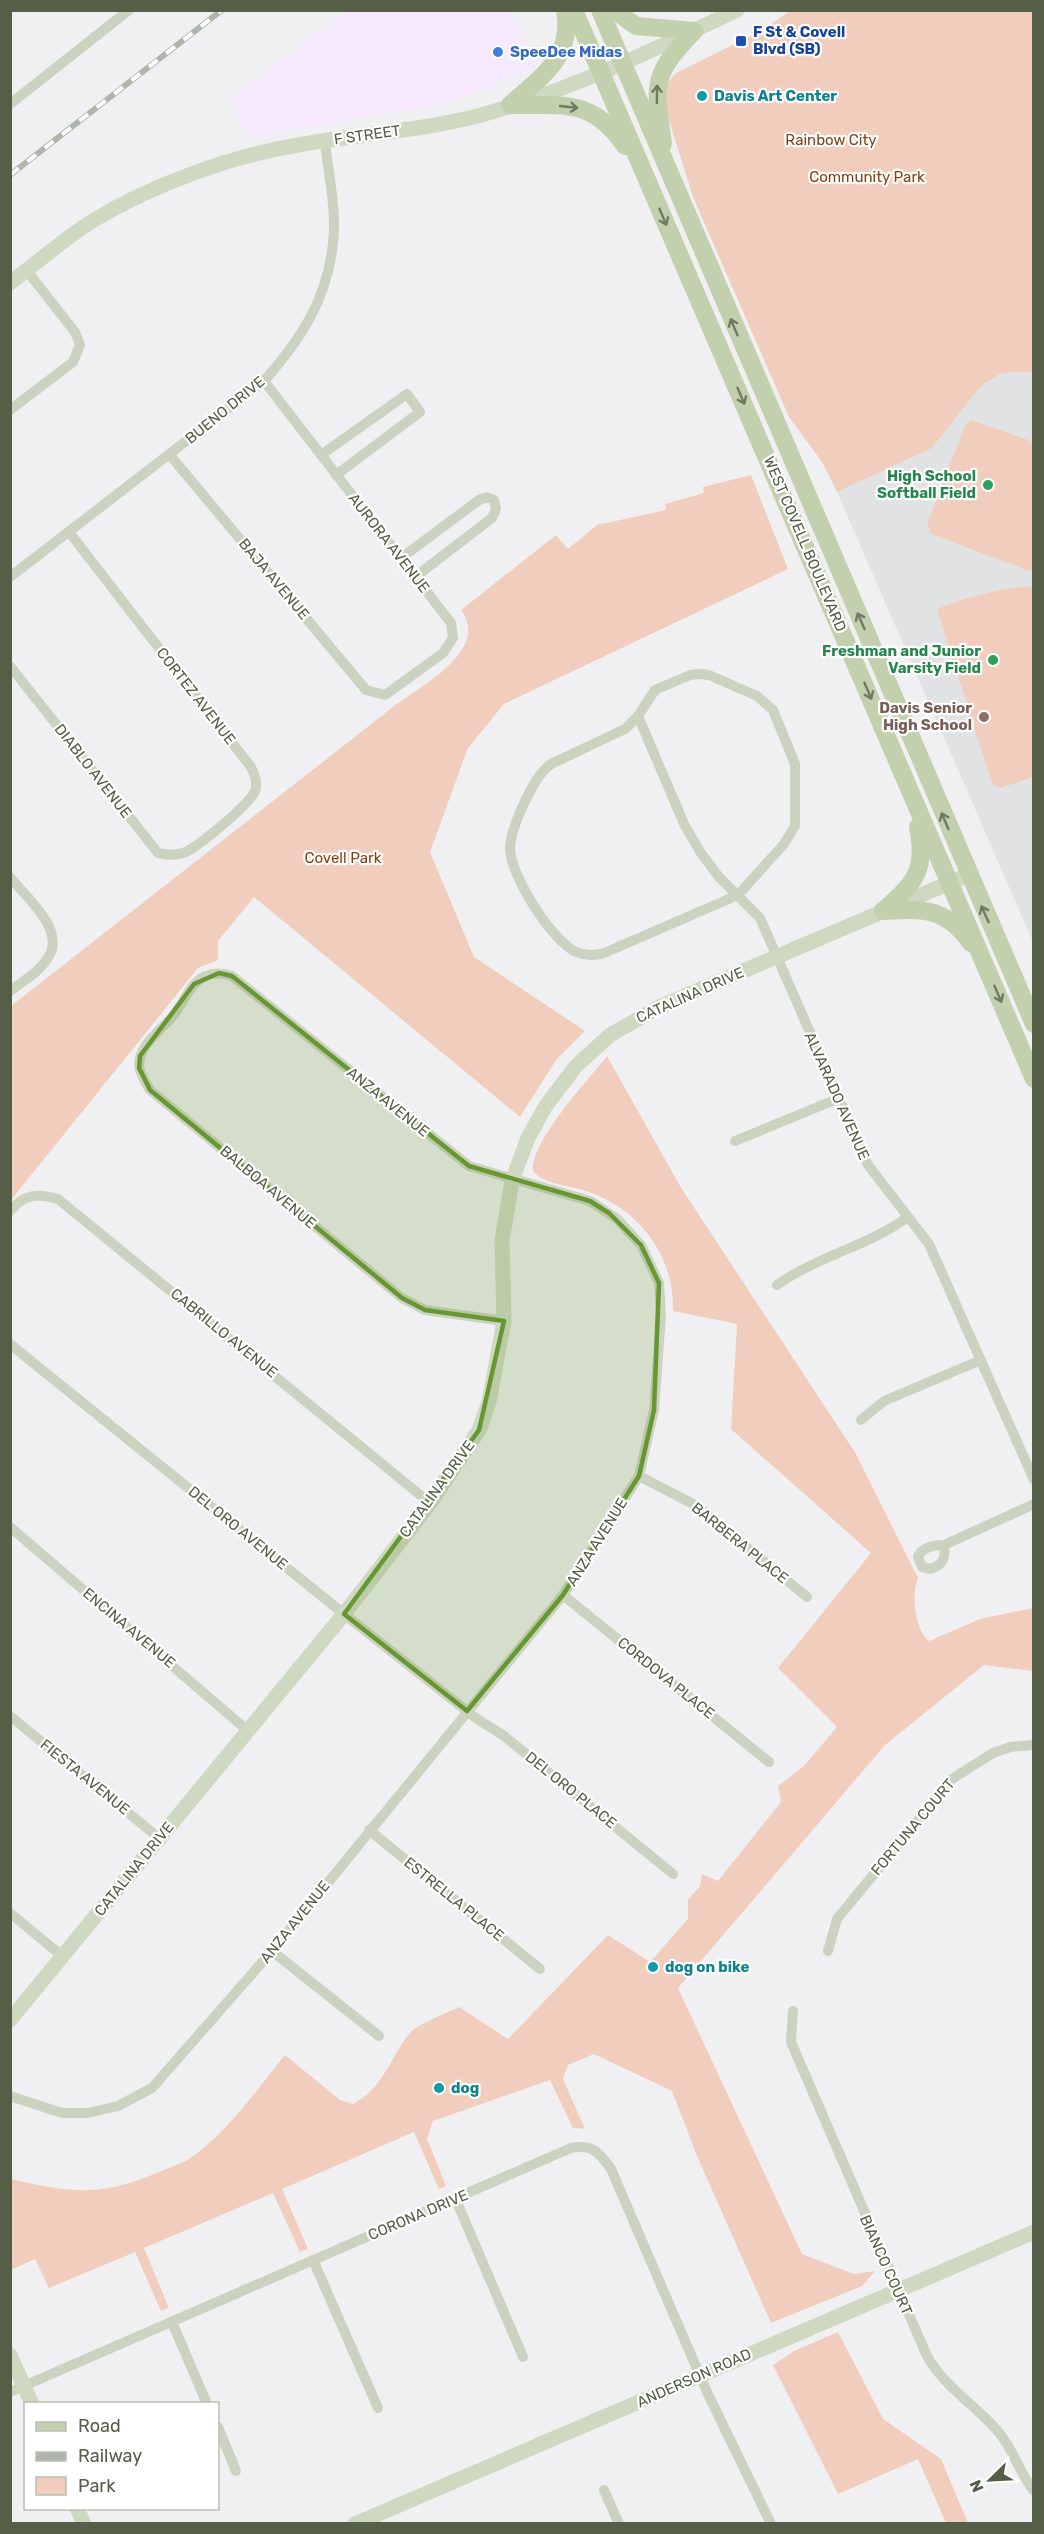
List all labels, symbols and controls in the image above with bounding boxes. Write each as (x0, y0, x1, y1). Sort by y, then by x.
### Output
place label: F St & Covell Blvd (SB) (753, 23, 845, 58)
marker: F St & Covell Blvd (SB) (734, 34, 748, 48)
place label: SpeeDee Midas (510, 43, 622, 61)
marker: SpeeDee Midas (491, 45, 505, 59)
one-way arrow (651, 84, 663, 104)
place label: Davis Art Center (714, 87, 837, 105)
marker: Davis Art Center (695, 89, 709, 103)
one-way arrow (558, 102, 578, 113)
street label: F STREET (333, 121, 402, 149)
park label: Rainbow City (785, 131, 877, 149)
park label: Community Park (809, 168, 925, 186)
one-way arrow (658, 208, 669, 226)
one-way arrow (727, 318, 738, 336)
street label: BUENO DRIVE (182, 372, 268, 448)
one-way arrow (736, 386, 747, 405)
street label: WEST COVELL BOULEVARD (760, 454, 850, 634)
place label: High School Softball Field (877, 467, 976, 502)
marker: High School Softball Field (981, 478, 995, 492)
street label: AURORA AVENUE (345, 490, 433, 596)
street label: BAJA AVENUE (235, 535, 313, 623)
one-way arrow (855, 613, 867, 631)
place label: Freshman and Junior Varsity Field (822, 642, 981, 677)
street label: CORTEZ AVENUE (153, 644, 239, 748)
marker: Freshman and Junior Varsity Field (986, 653, 1000, 667)
one-way arrow (863, 682, 874, 700)
place label: Davis Senior High School (879, 699, 972, 734)
marker: Davis Senior High School (977, 710, 991, 724)
street label: DIABLO AVENUE (51, 720, 135, 822)
one-way arrow (939, 812, 950, 830)
park label: Covell Park (305, 849, 382, 867)
one-way arrow (979, 906, 990, 924)
street label: CATALINA DRIVE (633, 963, 747, 1027)
one-way arrow (993, 985, 1004, 1003)
street label: ALVARADO AVENUE (801, 1029, 873, 1163)
street label: ANZA AVENUE (343, 1063, 433, 1141)
street label: BALBOA AVENUE (216, 1142, 320, 1232)
street label: CABRILLO AVENUE (167, 1284, 281, 1382)
street label: CATALINA DRIVE (396, 1437, 478, 1541)
street label: DEL ORO AVENUE (185, 1482, 291, 1574)
street label: ANZA AVENUE (563, 1495, 631, 1589)
street label: BARBERA PLACE (688, 1499, 792, 1587)
street label: ENCINA AVENUE (79, 1584, 179, 1672)
street label: CORDOVA PLACE (614, 1633, 718, 1723)
street label: FIESTA AVENUE (37, 1735, 133, 1819)
street label: DEL ORO PLACE (522, 1748, 620, 1832)
street label: FORTUNA COURT (867, 1775, 959, 1879)
street label: CATALINA DRIVE (91, 1818, 177, 1920)
street label: ESTRELLA PLACE (400, 1853, 508, 1945)
street label: ANZA AVENUE (256, 1877, 334, 1967)
place label: dog on bike (665, 1958, 750, 1976)
marker: dog on bike (646, 1960, 660, 1974)
place label: dog (451, 2079, 479, 2097)
marker: dog (432, 2081, 446, 2095)
street label: CORONA DRIVE (365, 2186, 471, 2244)
street label: BIANCO COURT (856, 2212, 916, 2318)
street label: ANDERSON ROAD (634, 2345, 754, 2411)
legend (24, 2402, 219, 2510)
text: Road (78, 2415, 121, 2437)
text: Railway (78, 2445, 142, 2467)
north arrow (960, 2450, 1020, 2510)
text: Park (78, 2475, 116, 2497)
text: N (966, 2477, 988, 2495)

